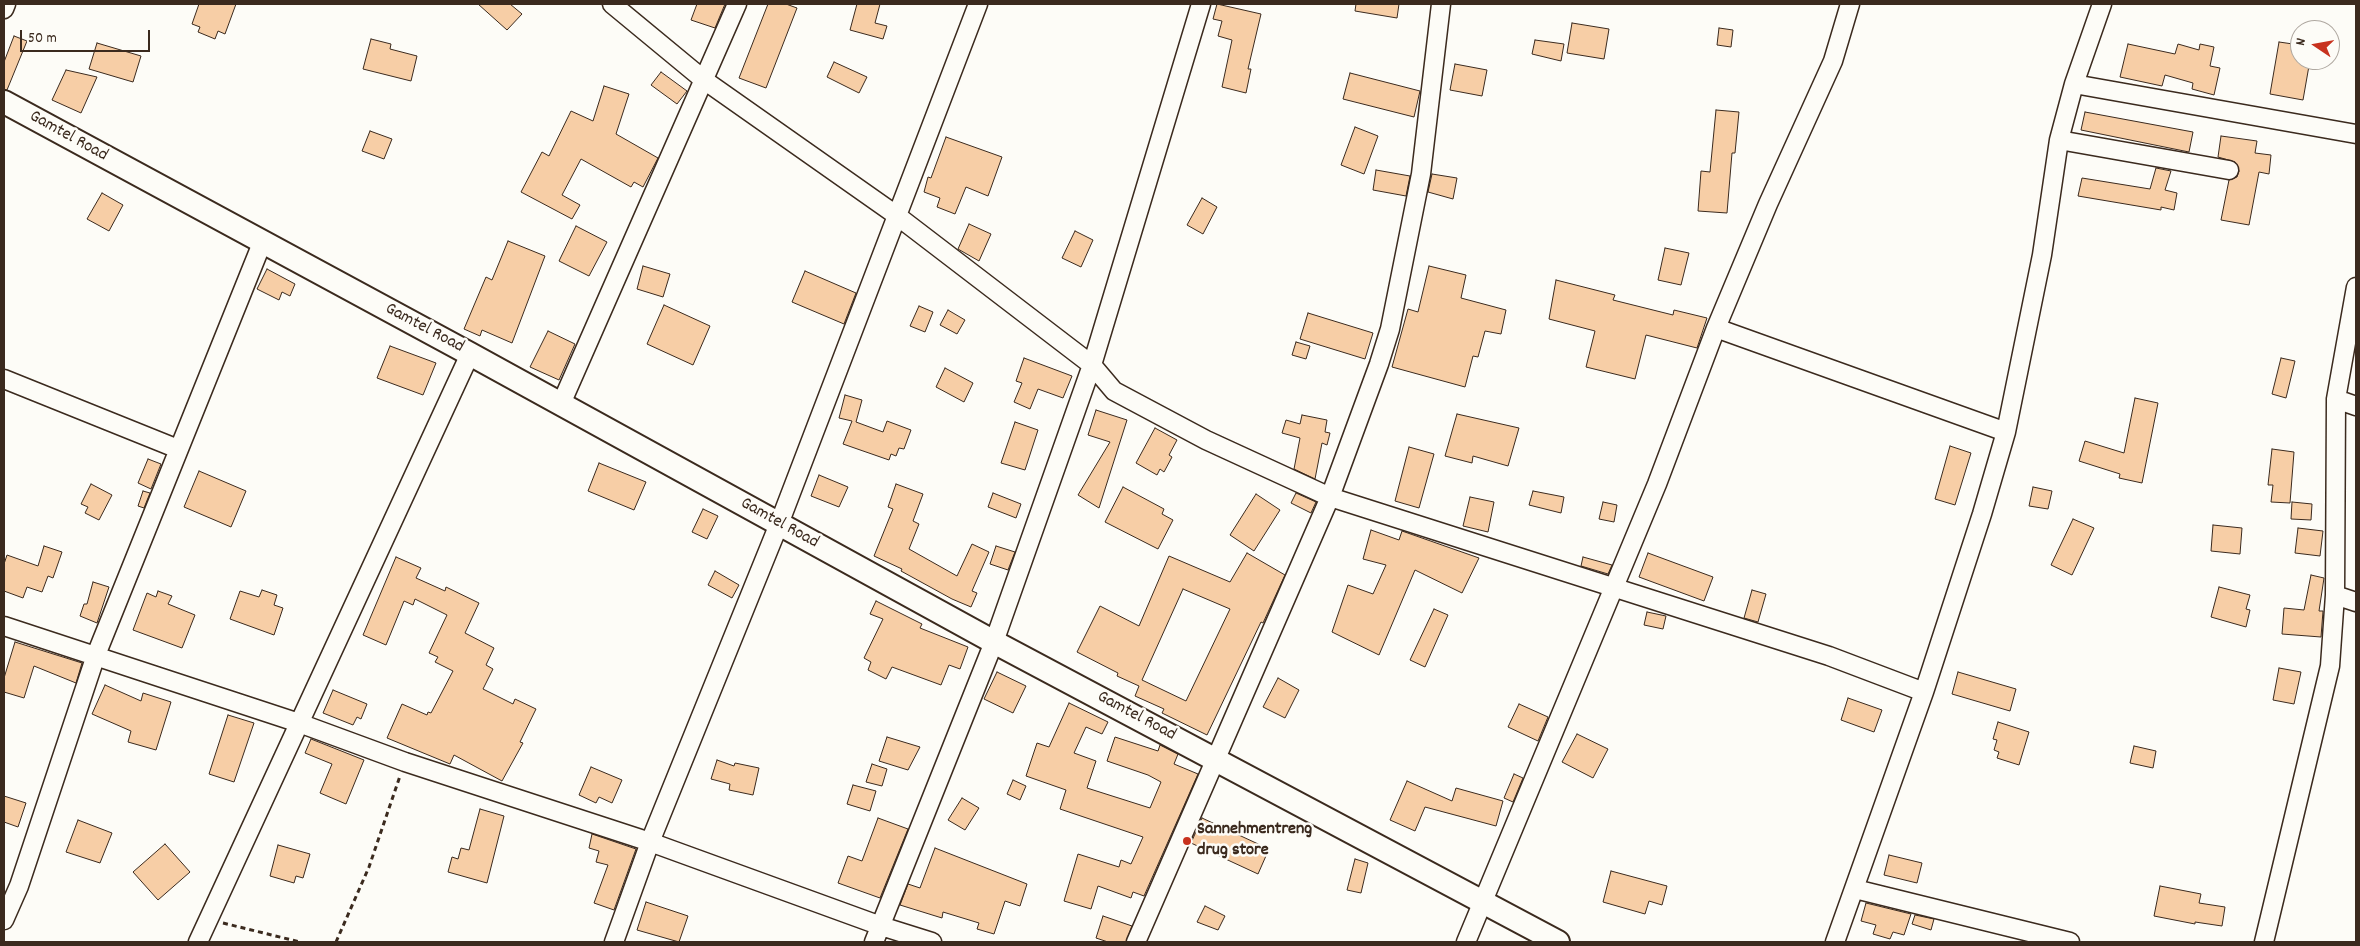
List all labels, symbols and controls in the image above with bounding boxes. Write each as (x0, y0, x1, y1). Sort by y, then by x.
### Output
scale bar (22, 20, 152, 52)
north arrow (2290, 20, 2340, 70)
text: 50 m (28, 28, 57, 50)
text: N (2291, 37, 2312, 48)
street label: Gamtel Road (25, 107, 111, 167)
street label: Gamtel Road (381, 299, 467, 359)
street label: Gamtel Road (736, 494, 822, 554)
street label: Gamtel Road (1093, 687, 1179, 747)
place label: Sannehmentreng drug store (1197, 820, 1312, 862)
marker: Sannehmentreng drug store (1181, 835, 1193, 847)

